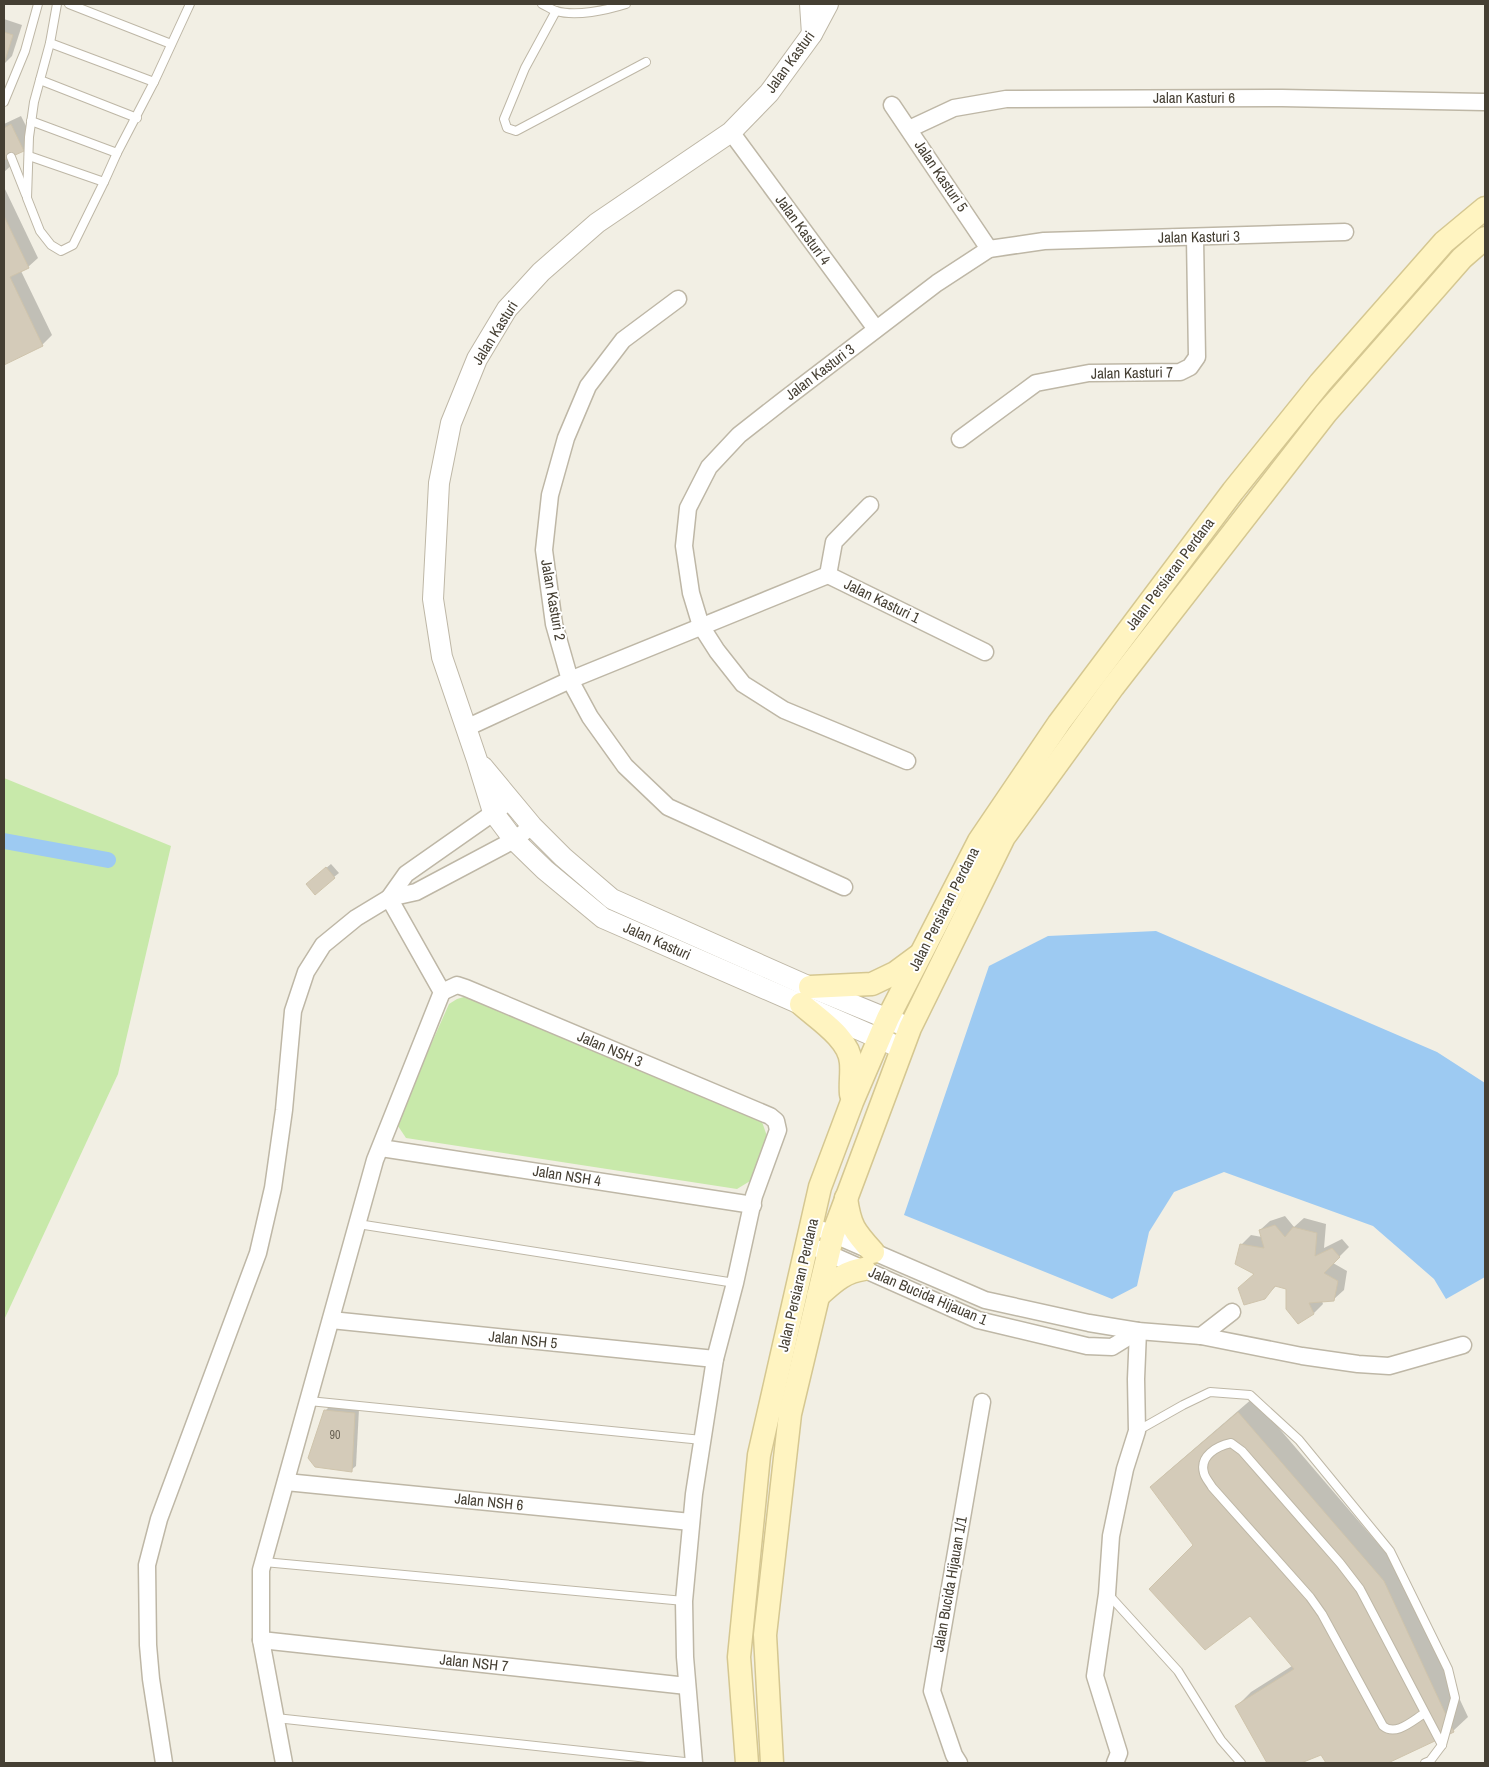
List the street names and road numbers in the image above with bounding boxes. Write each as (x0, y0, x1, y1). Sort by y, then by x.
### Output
street label: Jalan Kasturi (760, 26, 819, 97)
street label: Jalan Kasturi 6 (1153, 87, 1235, 108)
street label: Jalan Kasturi 5 (910, 136, 973, 216)
street label: Jalan Kasturi 4 (771, 190, 836, 269)
street label: Jalan Kasturi 3 (1158, 225, 1240, 248)
street label: Jalan Kasturi (467, 297, 523, 369)
street label: Jalan Kasturi 3 (781, 338, 859, 405)
street label: Jalan Kasturi 7 (1091, 361, 1173, 384)
street label: Jalan Persiaran Perdana (1120, 513, 1219, 634)
street label: Jalan Kasturi 2 (536, 558, 571, 642)
street label: Jalan Kasturi 1 (841, 573, 924, 628)
street label: Jalan Persiaran Perdana (903, 843, 984, 974)
street label: Jalan Kasturi (620, 916, 694, 965)
street label: Jalan NSH 3 (574, 1025, 646, 1072)
street label: Jalan NSH 4 (531, 1160, 603, 1191)
street label: Jalan Persiaran Perdana (772, 1216, 823, 1354)
street label: Jalan Bucida Hijauan 1 (866, 1261, 991, 1330)
street label: Jalan NSH 5 (488, 1325, 559, 1354)
street label: Jalan NSH 6 (454, 1487, 525, 1516)
street label: Jalan Bucida Hijauan 1/1 (927, 1514, 972, 1653)
street label: Jalan NSH 7 (439, 1648, 510, 1677)

